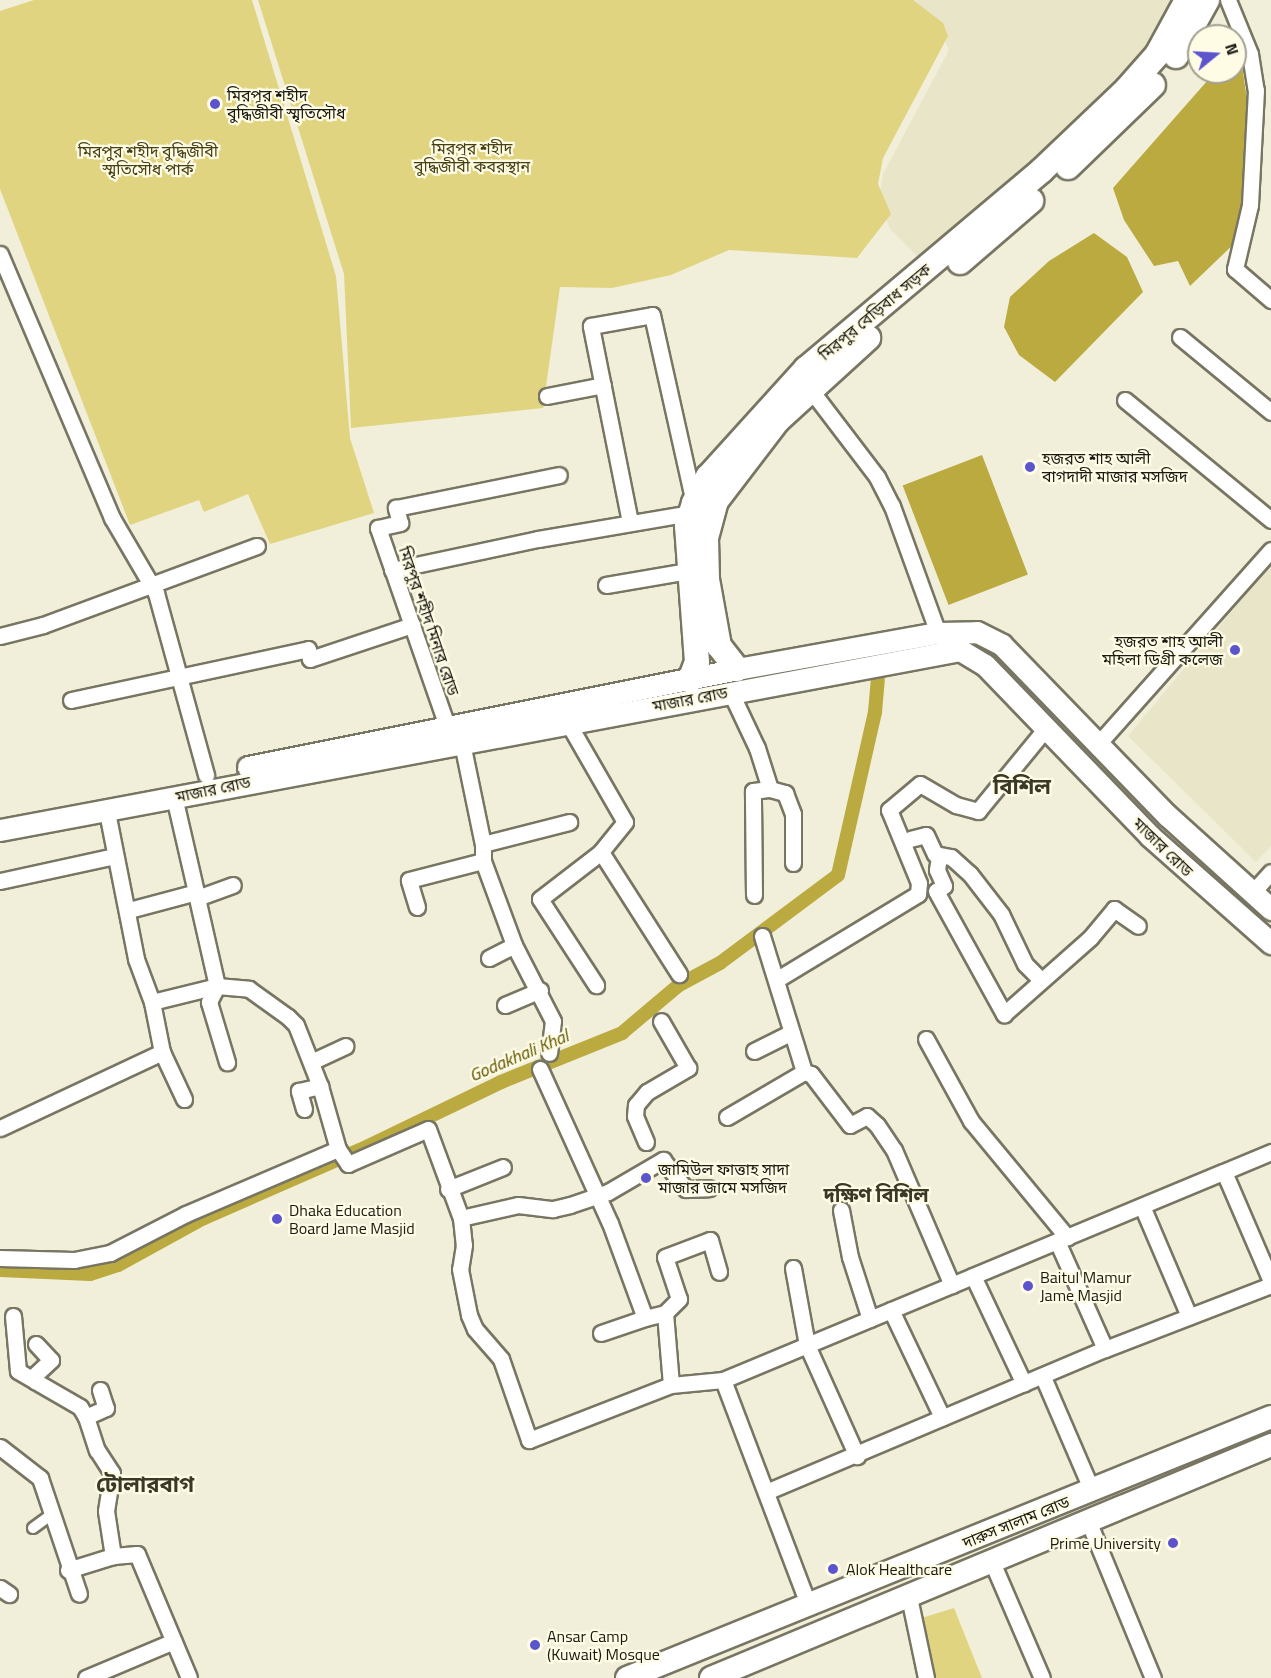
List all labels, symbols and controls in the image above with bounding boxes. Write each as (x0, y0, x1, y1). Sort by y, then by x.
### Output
north arrow (1187, 24, 1247, 84)
text: N (1219, 40, 1245, 58)
place label: মিরপুর শহীদ বুদ্ধিজীবী স্মৃতিসৌধ (227, 85, 345, 123)
marker: মিরপুর শহীদ বুদ্ধিজীবী স্মৃতিসৌধ (208, 97, 222, 111)
park label: মিরপুর শহীদ বুদ্ধিজীবী কবরস্থান (414, 138, 530, 176)
park label: মিরপুর শহীদ বুদ্ধিজীবী স্মৃতিসৌধ পার্ক (78, 141, 218, 179)
street label: মিরপুর বেড়িবাধ সড়ক (815, 260, 935, 364)
place label: হজরত শাহ আলী বাগদাদী মাজার মসজিদ (1042, 448, 1188, 486)
marker: হজরত শাহ আলী বাগদাদী মাজার মসজিদ (1023, 460, 1037, 474)
street label: মিরপুর শহীদ মিনার রোড (395, 544, 463, 698)
place label: হজরত শাহ আলী মহিলা ডিগ্রী কলেজ (1102, 631, 1223, 669)
marker: হজরত শাহ আলী মহিলা ডিগ্রী কলেজ (1228, 643, 1242, 657)
street label: মাজার রোড (651, 682, 729, 716)
street label: মাজার রোড (174, 772, 252, 806)
district label: বিশিল (993, 774, 1051, 800)
street label: মাজার রোড (1129, 814, 1197, 880)
water label: Godakhali Khal (466, 1025, 572, 1087)
place label: জামিউল ফাত্তাহ সাদা মাজার জামে মসজিদ (658, 1159, 789, 1197)
marker: জামিউল ফাত্তাহ সাদা মাজার জামে মসজিদ (639, 1171, 653, 1185)
district label: দক্ষিণ বিশিল (823, 1182, 929, 1206)
place label: Dhaka Education Board Jame Masjid (289, 1200, 415, 1238)
marker: Dhaka Education Board Jame Masjid (270, 1212, 284, 1226)
place label: Baitul Mamur Jame Masjid (1040, 1267, 1132, 1305)
marker: Baitul Mamur Jame Masjid (1021, 1279, 1035, 1293)
district label: টোলারবাগ (96, 1472, 194, 1498)
street label: দারুস সালাম রোড (960, 1492, 1072, 1552)
place label: Prime University (1050, 1533, 1161, 1553)
marker: Prime University (1166, 1536, 1180, 1550)
place label: Alok Healthcare (846, 1559, 952, 1579)
marker: Alok Healthcare (824, 1560, 842, 1578)
place label: Ansar Camp (Kuwait) Mosque (547, 1626, 660, 1664)
marker: Ansar Camp (Kuwait) Mosque (528, 1638, 542, 1652)

